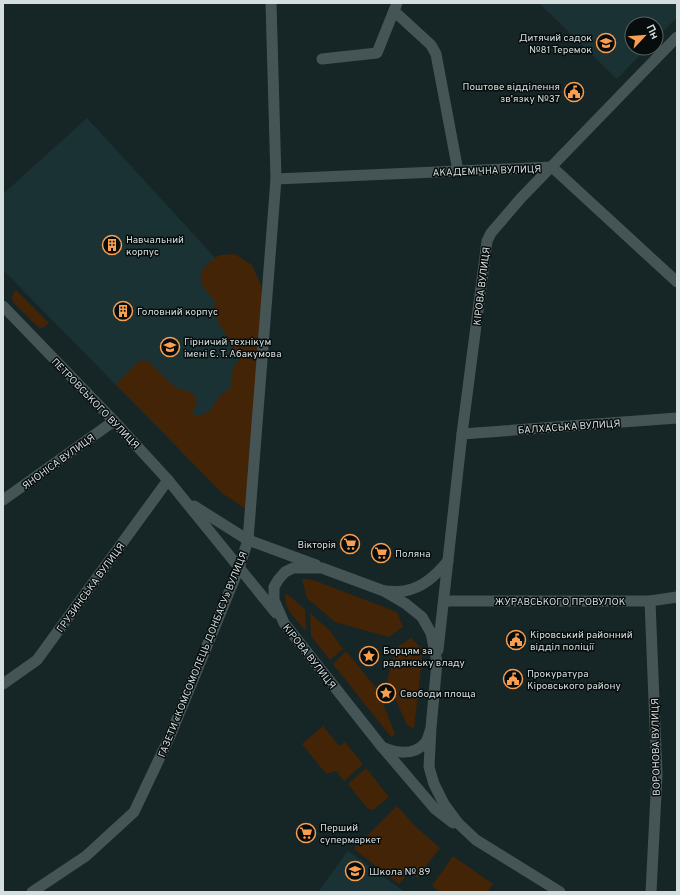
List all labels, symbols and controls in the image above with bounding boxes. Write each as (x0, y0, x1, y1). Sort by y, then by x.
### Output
north arrow (624, 16, 664, 56)
text: Пн (643, 22, 662, 42)
place label: Дитячий садок №81 Теремок (519, 32, 592, 57)
school or university icon: Дитячий садок №81 Теремок (595, 32, 617, 54)
place label: Поштове відділення зв'язку №37 (463, 81, 560, 106)
public building icon: Поштове відділення зв'язку №37 (563, 81, 585, 103)
street label: АКАДЕМІЧНА ВУЛИЦЯ (432, 163, 542, 180)
building icon: Навчальний корпус (101, 234, 123, 256)
place label: Навчальний корпус (126, 234, 184, 259)
street label: КІРОВА ВУЛИЦЯ (471, 246, 494, 326)
building icon: Головний корпус (112, 300, 134, 322)
place label: Головний корпус (137, 306, 218, 319)
school or university icon: Гірничий технікум імені Є. Т. Абакумова (159, 336, 181, 358)
place label: Гірничий технікум імені Є. Т. Абакумова (184, 336, 282, 361)
street label: ПЕТРОВСЬКОГО ВУЛИЦЯ (48, 356, 142, 452)
street label: БАЛХАСЬКА ВУЛИЦЯ (517, 417, 621, 438)
street label: ЯНОНІСА ВУЛИЦЯ (20, 431, 98, 493)
supermarket icon: Вікторія (339, 533, 361, 555)
place label: Вікторія (297, 539, 336, 552)
street label: ГРУЗИНСЬКА ВУЛИЦЯ (54, 540, 128, 635)
supermarket icon: Поляна (370, 542, 392, 564)
place label: Поляна (395, 548, 430, 561)
street label: ГАЗЕТИ «КОМСОМОЛЕЦЬ ДОНБАСУ» ВУЛИЦЯ (156, 550, 251, 759)
street label: ЖУРАВСЬКОГО ПРОВУЛОК (495, 596, 626, 609)
street label: КІРОВА ВУЛИЦЯ (279, 622, 338, 692)
public building icon: Кіровський районний відділ поліції (505, 629, 527, 651)
place label: Кіровський районний відділ поліції (530, 629, 633, 654)
place icon: Борцям за радянську владу (358, 645, 380, 667)
place label: Борцям за радянську владу (383, 645, 465, 670)
public building icon: Прокуратура Кіровського району (502, 668, 524, 690)
place label: Прокуратура Кіровського району (527, 668, 621, 693)
place icon: Свободи площа (375, 682, 397, 704)
place label: Свободи площа (400, 688, 476, 701)
street label: ВОРОНОВА ВУЛИЦЯ (649, 698, 664, 796)
supermarket icon: Перший супермаркет (295, 822, 317, 844)
place label: Перший супермаркет (320, 822, 381, 847)
school or university icon: Школа № 89 (344, 860, 366, 882)
place label: Школа № 89 (369, 866, 430, 879)

